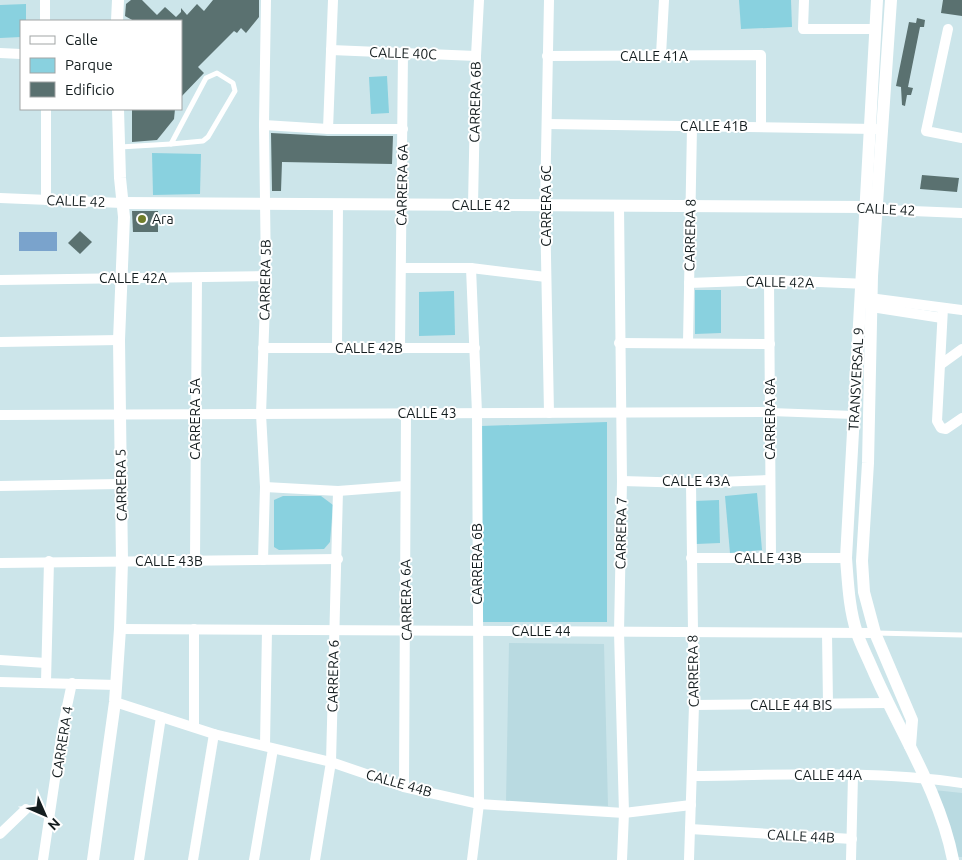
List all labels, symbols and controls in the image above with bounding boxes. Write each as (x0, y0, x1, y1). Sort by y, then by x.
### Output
legend (20, 20, 182, 110)
text: Calle (65, 31, 98, 48)
street label: CALLE 40C (369, 44, 438, 62)
street label: CALLE 41A (620, 48, 688, 64)
text: Parque (65, 56, 113, 73)
street label: CARRERA 6B (466, 61, 484, 143)
text: Edificio (65, 81, 114, 98)
street label: CALLE 41B (680, 118, 748, 134)
street label: CARRERA 6A (393, 144, 411, 226)
street label: CARRERA 6C (538, 165, 554, 247)
street label: CALLE 42 (46, 192, 106, 210)
street label: CALLE 42 (451, 197, 511, 213)
street label: CARRERA 8 (681, 198, 699, 271)
street label: CALLE 42 (856, 199, 916, 219)
place label: Ara (152, 211, 174, 227)
marker: Ara (136, 213, 148, 225)
street label: CARRERA 5B (256, 239, 274, 321)
street label: CALLE 42A (99, 270, 167, 286)
street label: CALLE 42A (746, 273, 814, 291)
street label: TRANSVERSAL 9 (845, 327, 867, 431)
street label: CALLE 42B (335, 340, 403, 356)
street label: CARRERA 5A (187, 378, 203, 460)
street label: CARRERA 8A (762, 378, 778, 460)
street label: CALLE 43 (397, 405, 457, 421)
street label: CARRERA 5 (112, 449, 130, 521)
street label: CALLE 43A (662, 473, 730, 489)
street label: CARRERA 7 (612, 497, 630, 569)
street label: CARRERA 6B (469, 523, 485, 605)
street label: CALLE 43B (734, 550, 802, 566)
street label: CALLE 43B (135, 553, 203, 569)
street label: CARRERA 6A (397, 559, 415, 641)
street label: CALLE 44 (511, 623, 571, 639)
street label: CARRERA 8 (684, 634, 702, 707)
street label: CARRERA 6 (324, 639, 342, 712)
street label: CALLE 44 BIS (750, 697, 832, 713)
street label: CARRERA 4 (48, 705, 76, 779)
street label: CALLE 44B (364, 766, 434, 800)
street label: CALLE 44A (794, 767, 862, 783)
north arrow (20, 790, 70, 840)
text: N (45, 815, 64, 834)
street label: CALLE 44B (767, 826, 835, 846)

